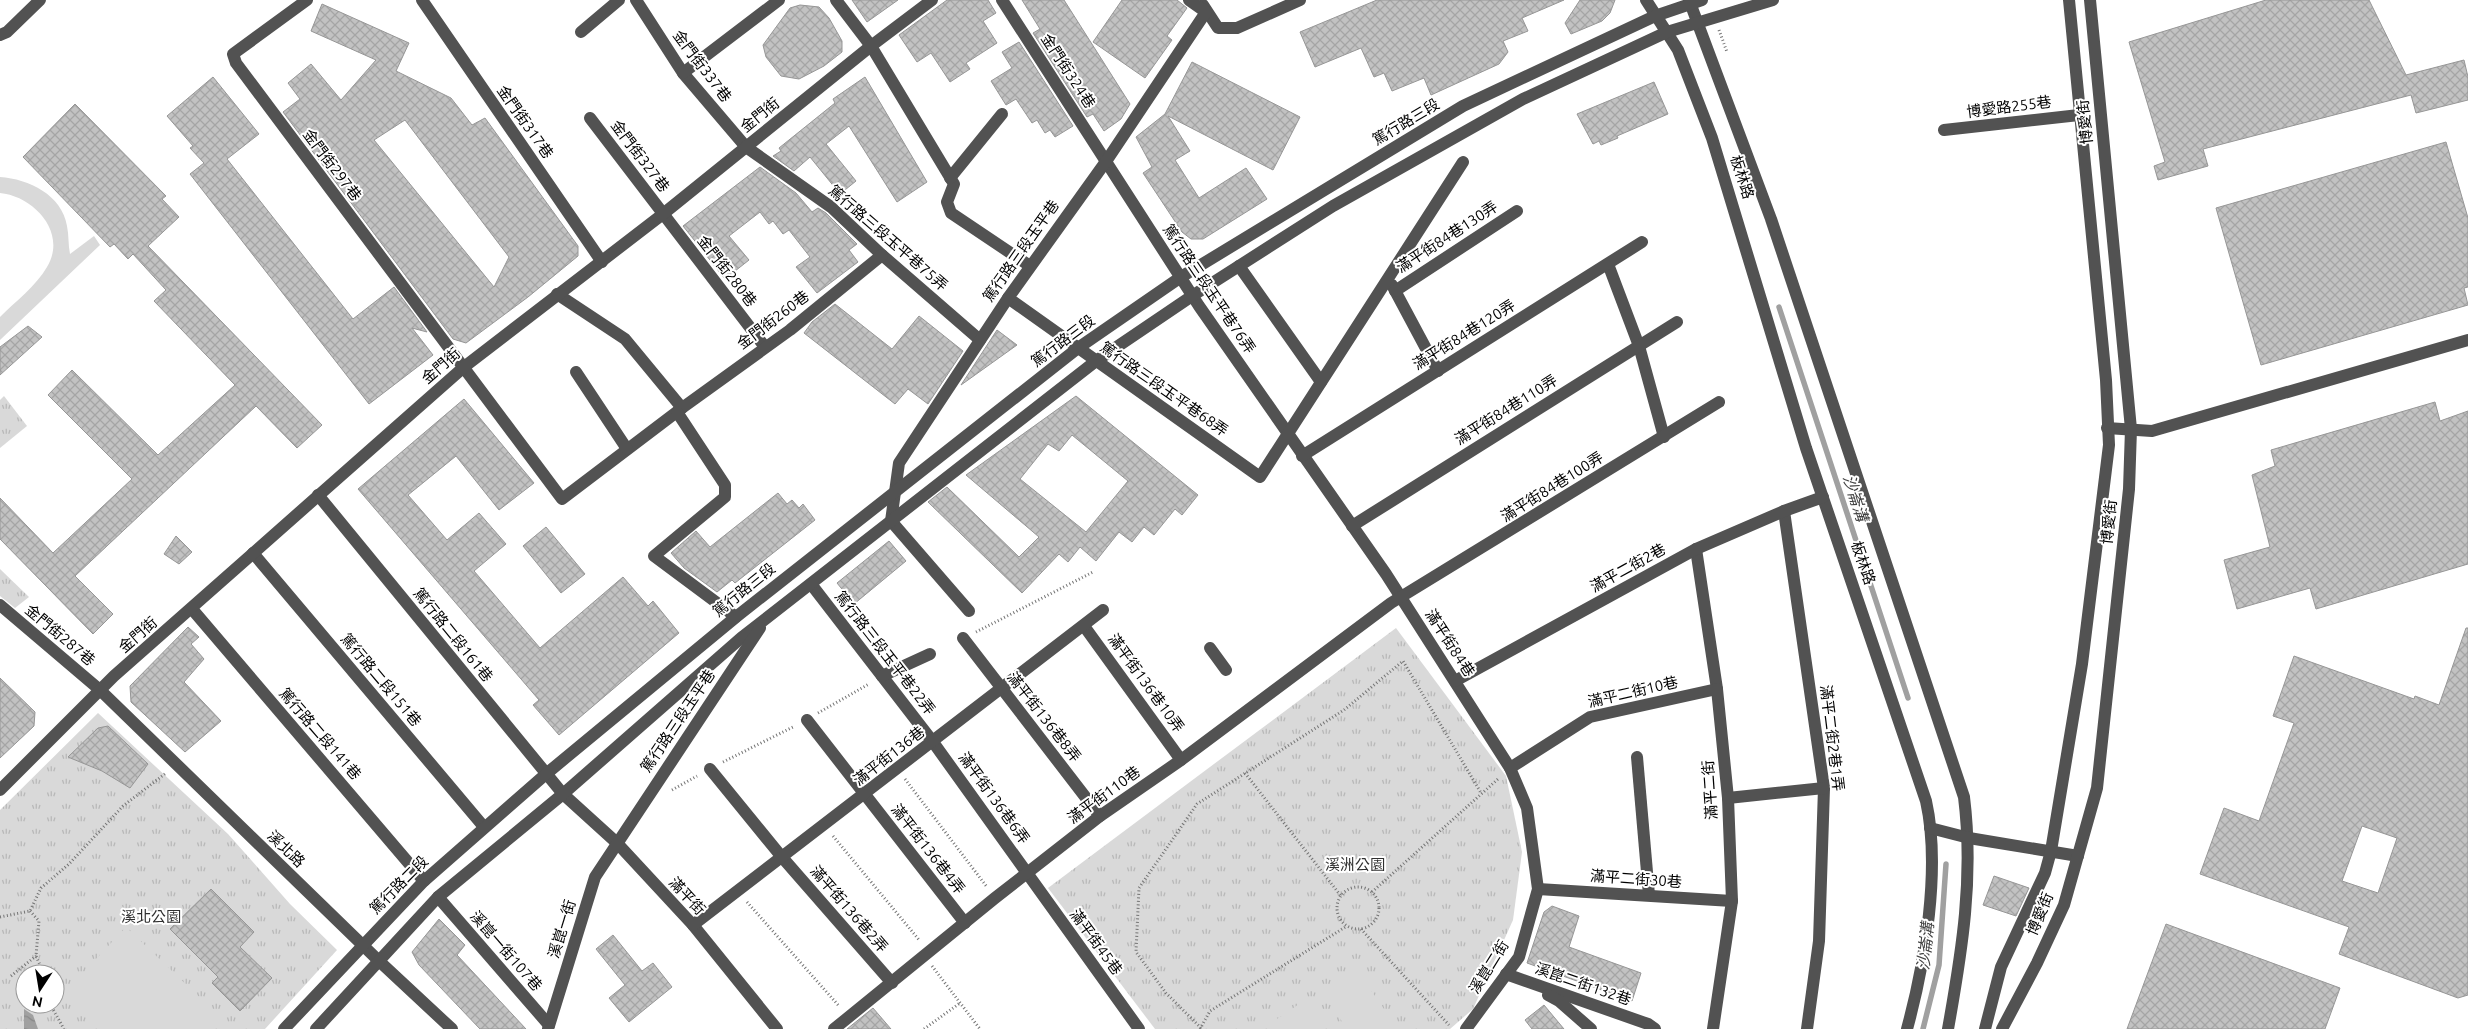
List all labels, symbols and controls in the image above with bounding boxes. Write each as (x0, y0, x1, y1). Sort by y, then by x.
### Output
street label: 金門街337巷 (670, 26, 735, 105)
street label: 金門街324巷 (1038, 30, 1099, 111)
street label: 金門街317巷 (494, 82, 557, 162)
street label: 博愛路255巷 (1966, 93, 2052, 120)
street label: 金門街 (737, 94, 783, 135)
street label: 篤行路三段 (1369, 95, 1442, 148)
street label: 博愛街 (2074, 99, 2095, 145)
street label: 金門街327巷 (608, 116, 673, 195)
street label: 金門街297巷 (300, 125, 365, 204)
street label: 板林路 (1727, 153, 1758, 201)
street label: 篤行路三段玉平巷75弄 (825, 181, 951, 294)
street label: 篤行路三段玉平巷 (979, 197, 1062, 305)
street label: 滿平街84巷130弄 (1393, 198, 1501, 276)
street label: 篤行路三段玉平巷76弄 (1160, 221, 1259, 356)
street label: 金門街280巷 (694, 232, 760, 310)
street label: 金門街260巷 (733, 287, 812, 352)
street label: 滿平街84巷120弄 (1409, 296, 1518, 373)
street label: 篤行路三段 (1028, 311, 1098, 370)
street label: 篤行路三段玉平巷68弄 (1097, 338, 1231, 439)
street label: 金門街 (418, 344, 463, 387)
street label: 滿平街84巷110弄 (1451, 371, 1560, 448)
street label: 滿平街84巷100弄 (1497, 448, 1606, 525)
water label: 沙崙溝 (1840, 472, 1873, 526)
street label: 博愛街 (2098, 499, 2119, 545)
street label: 板林路 (1848, 539, 1879, 587)
street label: 滿平二街2巷 (1587, 540, 1668, 595)
street label: 篤行路三段 (709, 559, 778, 620)
street label: 篤行路二段161巷 (410, 584, 496, 685)
street label: 篤行路三段玉平巷22弄 (832, 588, 939, 718)
street label: 金門街287巷 (22, 601, 98, 669)
street label: 滿平街84巷 (1422, 606, 1478, 680)
street label: 金門街 (115, 613, 160, 656)
street label: 篤行路二段151巷 (338, 630, 425, 729)
street label: 滿平街136巷10弄 (1105, 630, 1188, 735)
street label: 篤行路三段玉平巷 (637, 666, 718, 775)
street label: 滿平街136巷8弄 (1004, 669, 1085, 765)
street label: 滿平二街10巷 (1586, 673, 1680, 710)
street label: 滿平二街2巷1弄 (1818, 684, 1847, 792)
street label: 篤行路二段141巷 (276, 685, 365, 783)
street label: 滿平街136巷 (850, 723, 928, 789)
street label: 滿平街136巷6弄 (956, 749, 1033, 847)
street label: 滿平二街 (1699, 760, 1720, 821)
street label: 滿平街110巷 (1064, 763, 1143, 827)
street label: 滿平街136巷4弄 (888, 801, 969, 897)
street label: 溪北路 (264, 827, 308, 870)
street label: 篤行路二段 (366, 852, 431, 917)
park label: 溪洲公園 (1325, 856, 1385, 873)
street label: 滿平街136巷2弄 (807, 862, 891, 955)
street label: 滿平二街30巷 (1590, 867, 1682, 890)
street label: 滿平街 (666, 873, 709, 918)
street label: 博愛街 (2023, 890, 2056, 938)
street label: 溪崑一街 (545, 898, 578, 960)
street label: 滿平街45巷 (1067, 906, 1126, 978)
street label: 溪崑一街107巷 (467, 907, 546, 994)
park label: 溪北公園 (121, 908, 181, 925)
water label: 沙崙溝 (1914, 919, 1937, 971)
street label: 溪崑二街 (1465, 937, 1512, 997)
street label: 溪崑二街132巷 (1533, 959, 1633, 1008)
north arrow (15, 964, 65, 1014)
text: N (31, 993, 44, 1011)

